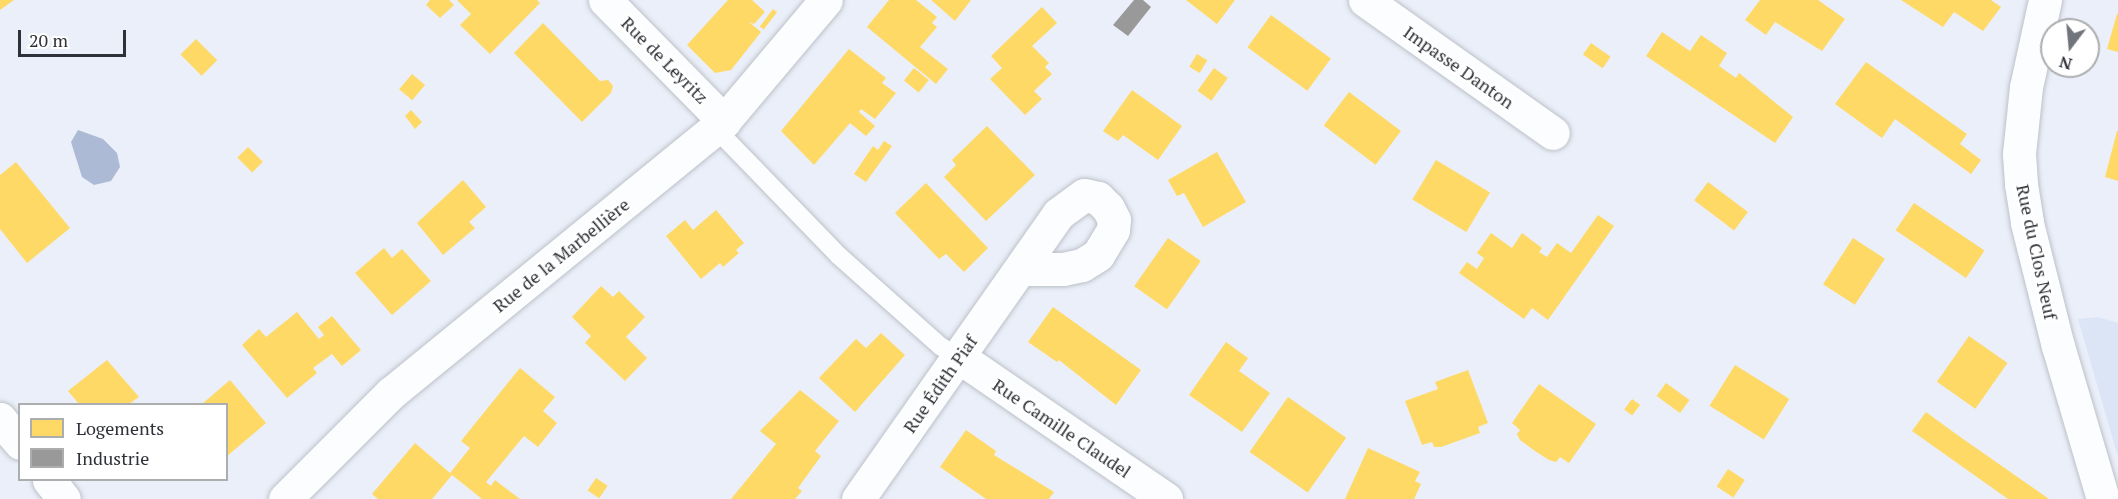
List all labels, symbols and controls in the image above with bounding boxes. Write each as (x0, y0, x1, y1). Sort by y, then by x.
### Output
street label: Rue de Leyritz (617, 12, 713, 108)
scale bar (21, 18, 129, 56)
north arrow (2040, 18, 2100, 78)
street label: Impasse Danton (1400, 21, 1518, 113)
text: 20 m (29, 28, 68, 52)
text: N (2057, 51, 2074, 76)
street label: Rue du Clos Neuf (2012, 182, 2062, 322)
street label: Rue de la Marbellière (488, 193, 634, 317)
street label: Rue Édith Piaf (898, 331, 982, 437)
street label: Rue Camille Claudel (989, 374, 1135, 482)
legend (18, 403, 228, 481)
text: Logements (76, 416, 164, 440)
text: Industrie (76, 446, 149, 470)

